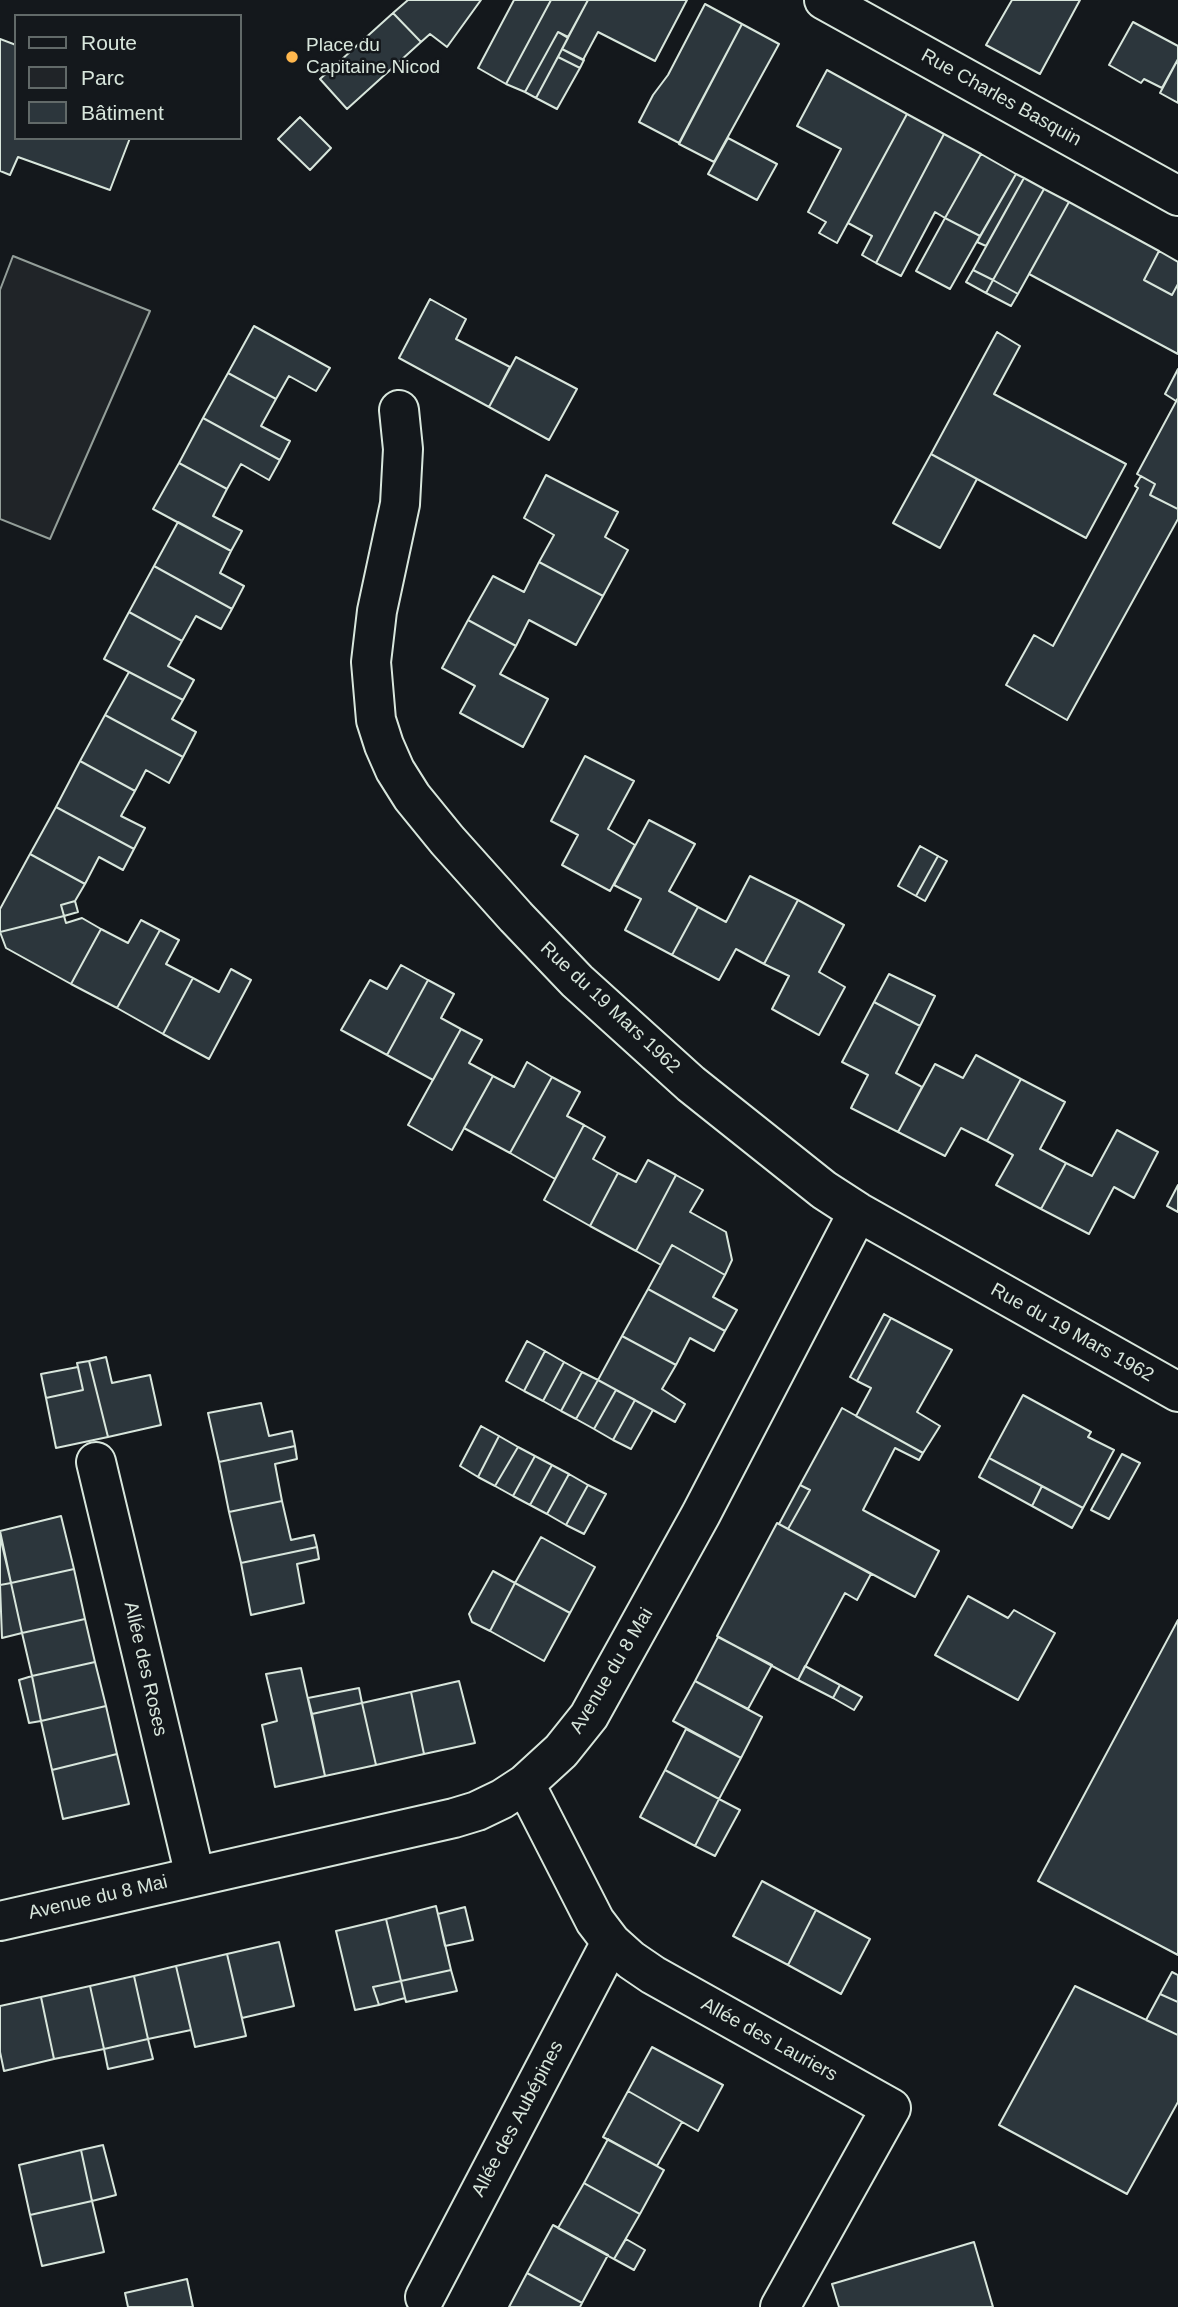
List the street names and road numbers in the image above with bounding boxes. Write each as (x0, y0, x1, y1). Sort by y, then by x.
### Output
street label: Rue Charles Basquin (917, 45, 1085, 151)
street label: Rue du 19 Mars 1962 (535, 937, 685, 1079)
street label: Rue du 19 Mars 1962 (987, 1279, 1157, 1387)
street label: Allée des Roses (118, 1600, 172, 1738)
street label: Avenue du 8 Mai (566, 1604, 658, 1738)
street label: Avenue du 8 Mai (26, 1871, 170, 1925)
street label: Allée des Lauriers (697, 1993, 841, 2087)
street label: Allée des Aubépines (467, 2037, 569, 2201)

